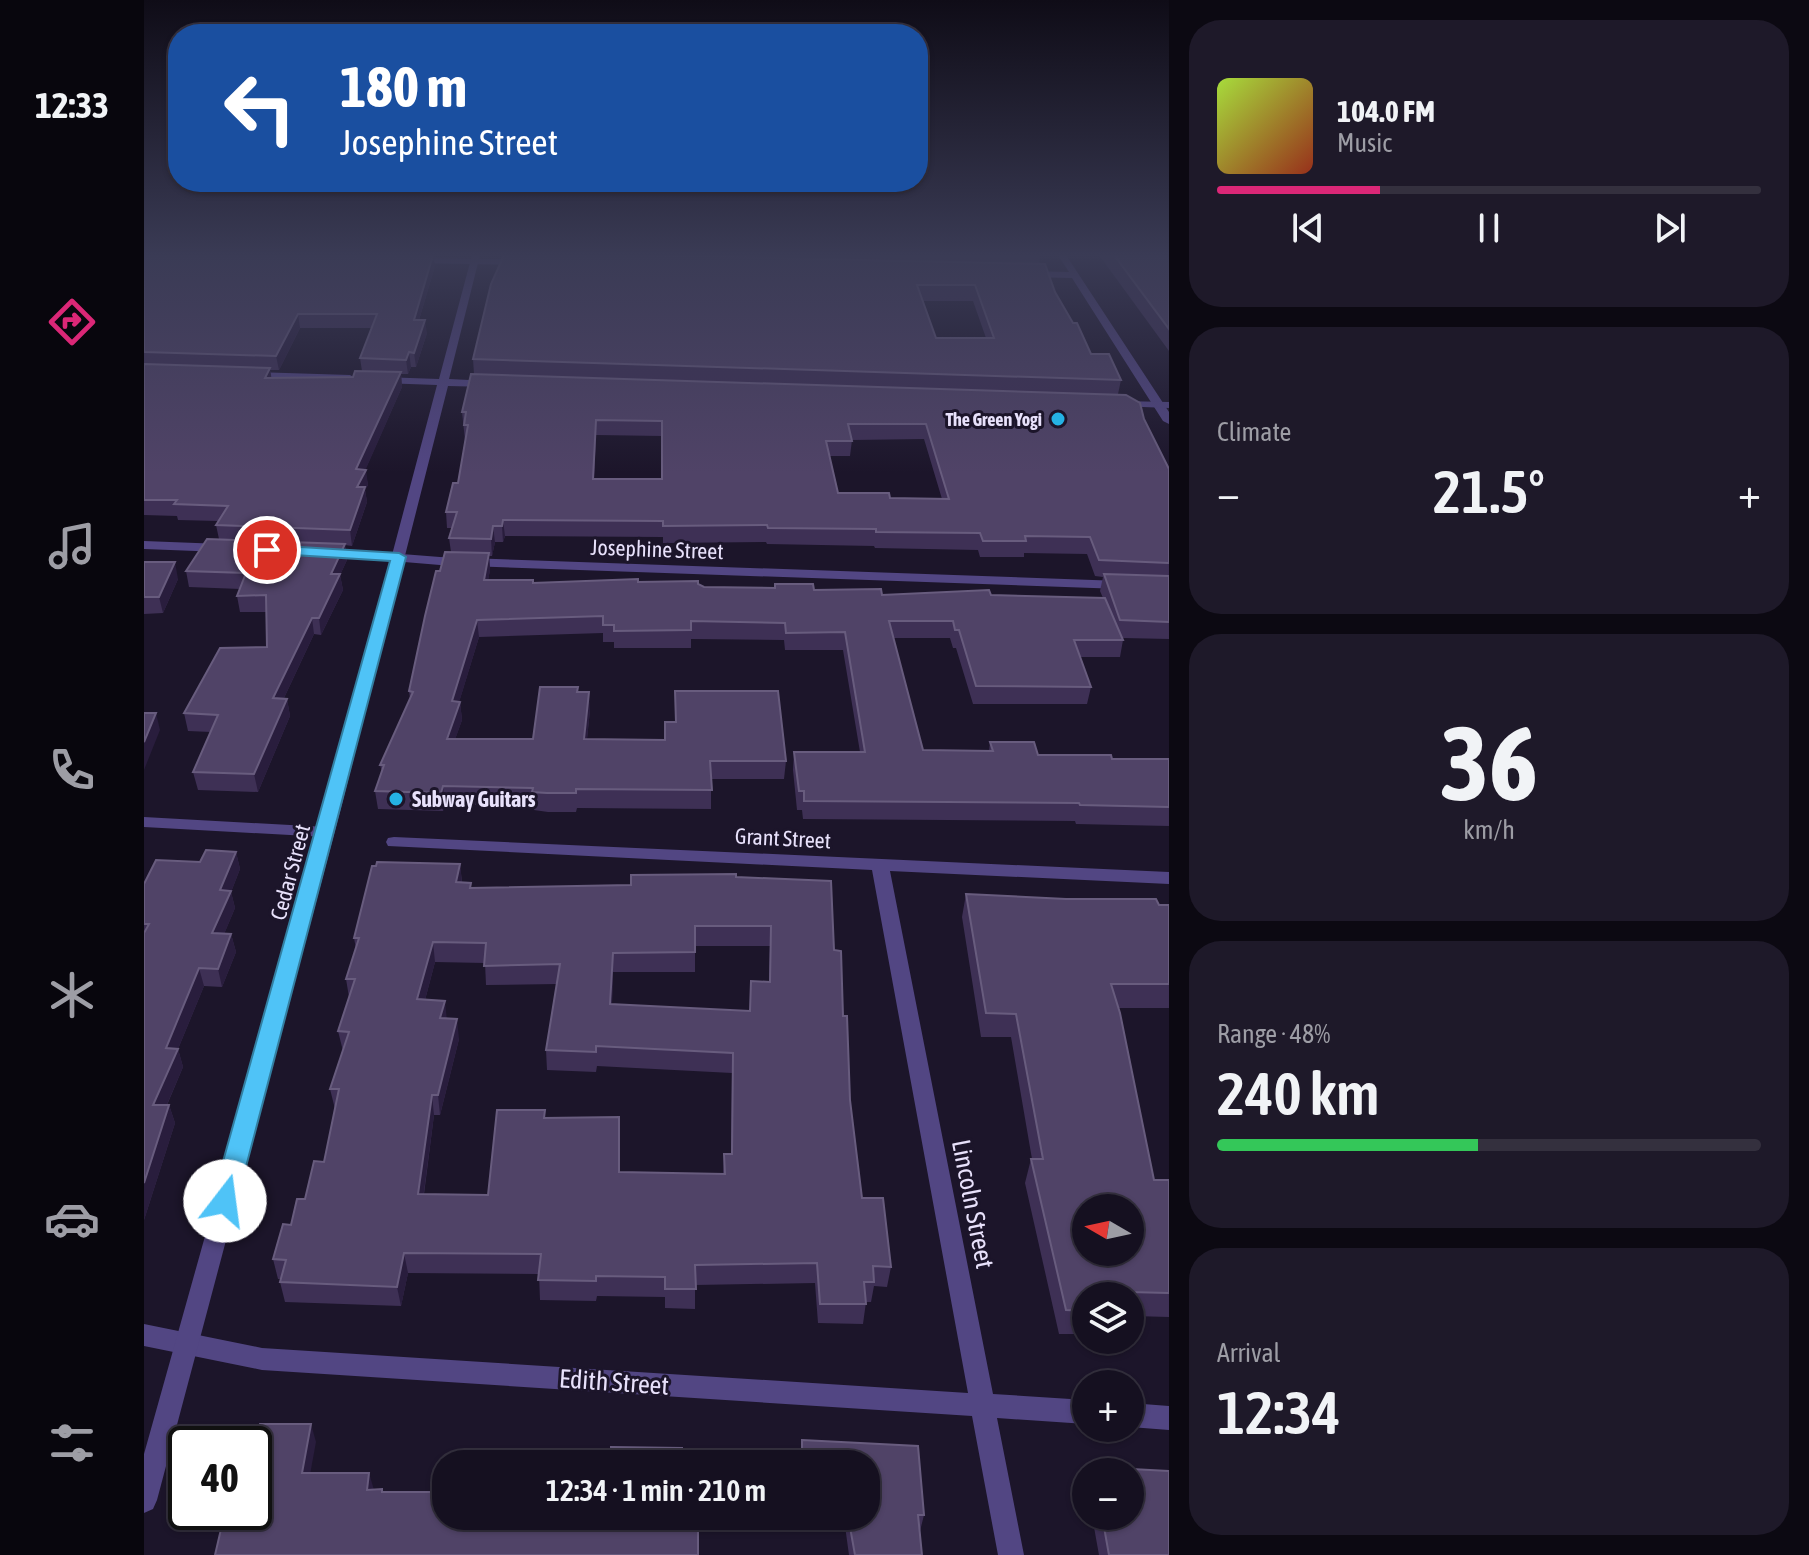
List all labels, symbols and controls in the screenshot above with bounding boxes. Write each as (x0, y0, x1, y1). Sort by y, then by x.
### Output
text: 180 m (340, 55, 467, 119)
icon: left (208, 56, 312, 160)
text: 12:33 (35, 84, 109, 126)
text: 104.0 FM (1337, 94, 1435, 128)
text: Josephine Street (340, 121, 558, 163)
text: Music (1337, 128, 1392, 158)
icon: previous (1286, 206, 1330, 250)
icon: pause (1467, 206, 1511, 250)
icon: next (1648, 206, 1692, 250)
icon: directions (44, 294, 100, 350)
place label: The Green Yogi (946, 409, 1042, 430)
marker: The Green Yogi (1049, 410, 1067, 428)
text: Climate (1217, 417, 1291, 447)
text: 21.5° (1433, 457, 1545, 526)
text: − (1217, 467, 1240, 517)
text: + (1738, 467, 1761, 517)
pin (233, 516, 301, 584)
icon: music (44, 518, 100, 574)
icon: arrive (245, 528, 289, 572)
street label: Josephine Street (590, 534, 724, 564)
text: 36 (1440, 703, 1538, 822)
icon: phone (44, 742, 100, 798)
place label: Subway Guitars (412, 786, 536, 812)
marker: Subway Guitars (387, 790, 405, 808)
text: km/h (1463, 815, 1515, 845)
street label: Cedar Street (265, 821, 315, 923)
street label: Grant Street (734, 822, 832, 854)
icon: climate (44, 967, 100, 1023)
text: Range · 48% (1217, 1019, 1330, 1049)
text: 240 km (1217, 1059, 1379, 1128)
street label: Lincoln Street (946, 1137, 1000, 1271)
position arrow (183, 1159, 267, 1243)
icon: car (44, 1191, 100, 1247)
north arrow (1072, 1194, 1144, 1266)
map controls (1072, 1194, 1144, 1530)
button: layers (1072, 1282, 1144, 1354)
text: Arrival (1217, 1338, 1281, 1368)
street label: Edith Street (558, 1363, 670, 1401)
button: + (1072, 1370, 1144, 1442)
text: 12:34 (1217, 1378, 1340, 1447)
icon: filters (44, 1415, 100, 1471)
speed limit sign: 40 (168, 1426, 272, 1530)
button: − (1072, 1458, 1144, 1530)
text: 12:34 · 1 min · 210 m (546, 1473, 766, 1507)

